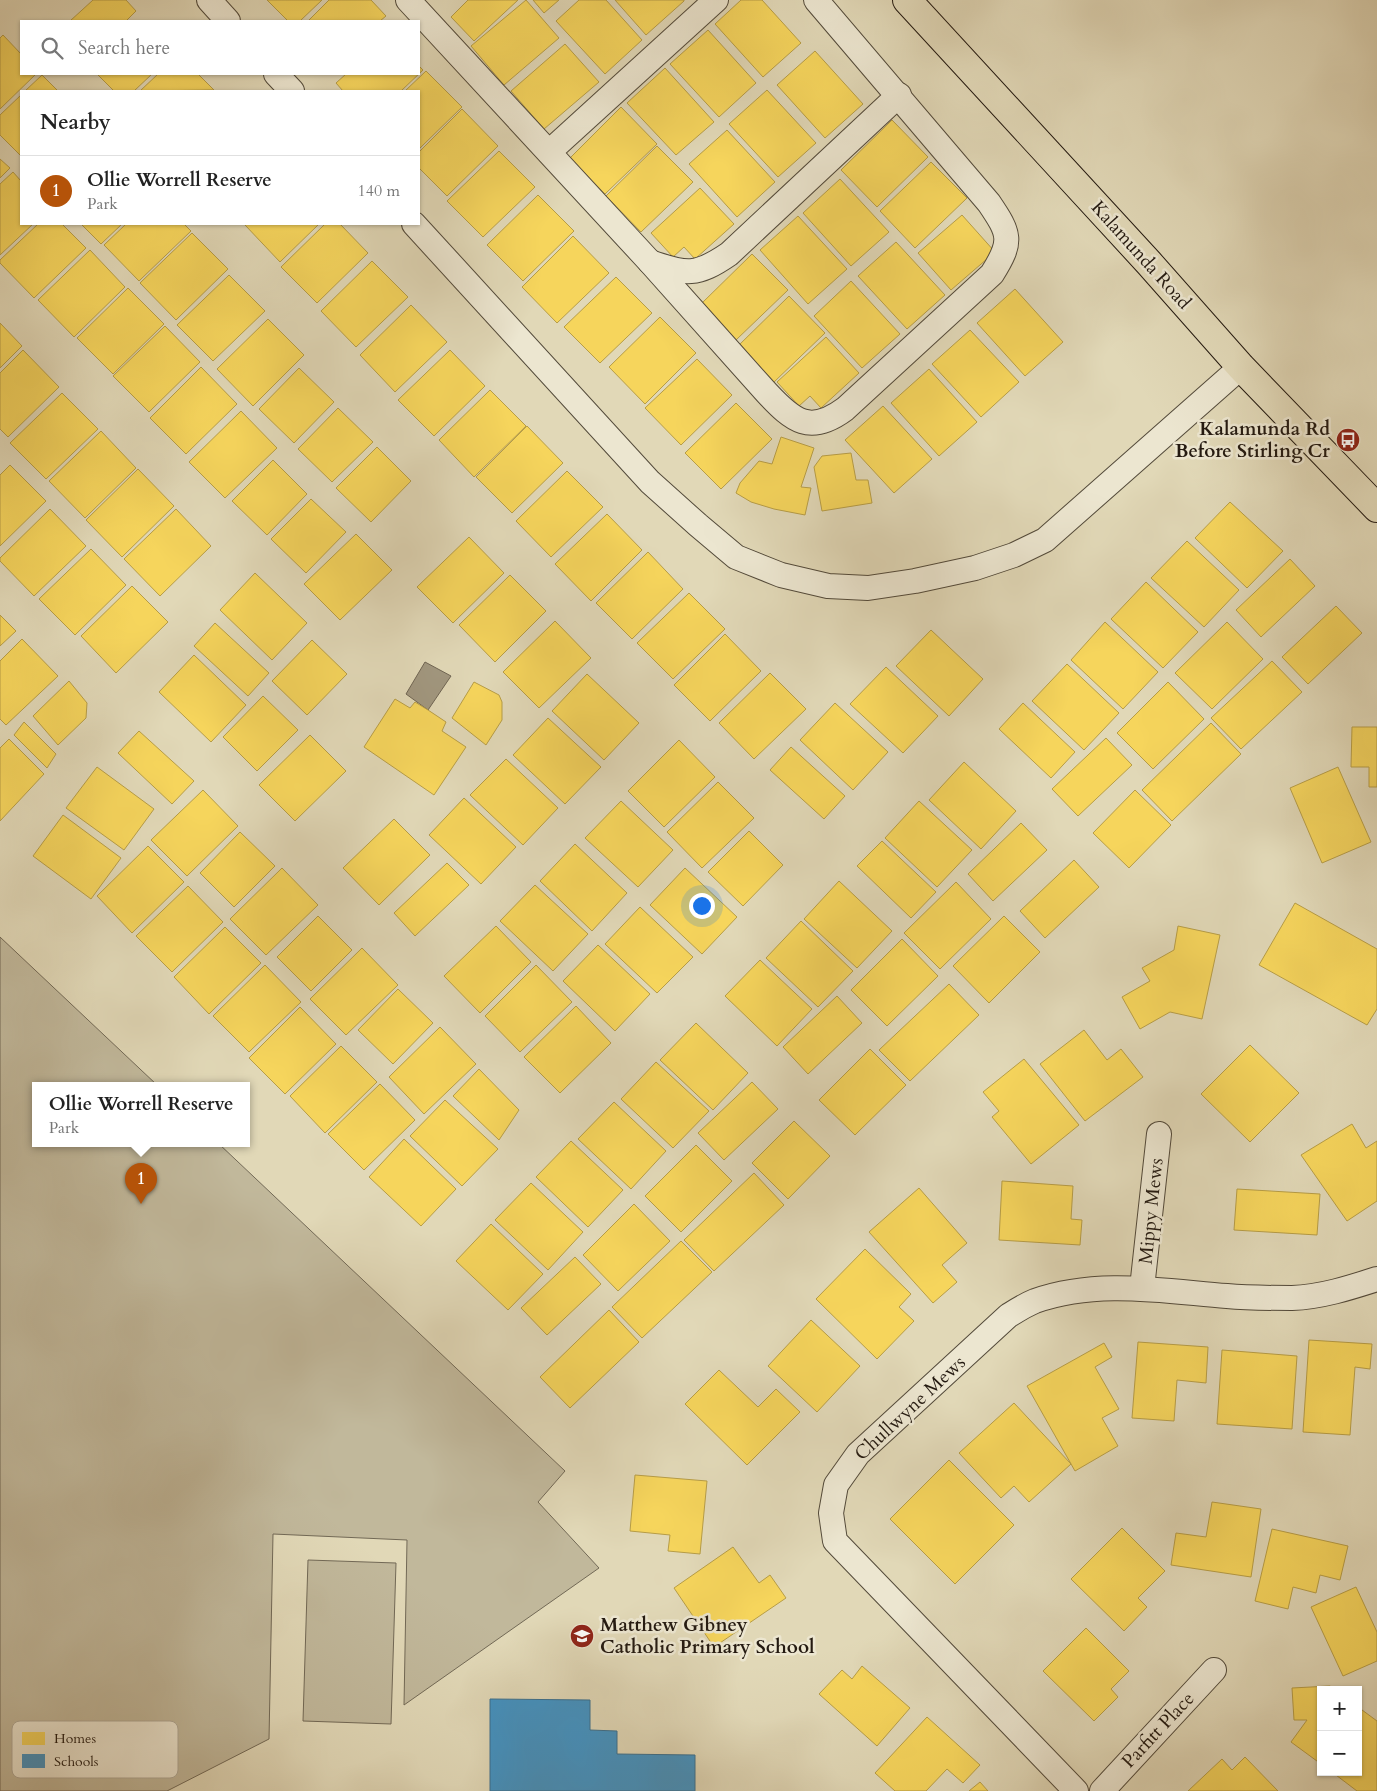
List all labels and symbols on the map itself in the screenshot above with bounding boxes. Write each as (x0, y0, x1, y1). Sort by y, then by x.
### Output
street label: Kalamunda Road (1085, 195, 1197, 315)
place label: Kalamunda Rd Before Stirling Cr (1175, 416, 1330, 464)
bus stop icon: Kalamunda Rd Before Stirling Cr (1335, 427, 1361, 453)
your location (689, 893, 715, 919)
street label: Mippy Mews (1132, 1157, 1170, 1265)
pin: 1 (125, 1163, 157, 1204)
street label: Chullwyne Mews (849, 1350, 971, 1466)
place label: Matthew Gibney Catholic Primary School (600, 1612, 815, 1660)
school or university icon: Matthew Gibney Catholic Primary School (569, 1623, 595, 1649)
street label: Parfitt Place (1116, 1686, 1200, 1774)
legend (12, 1721, 178, 1778)
text: Homes (54, 1729, 96, 1748)
text: Schools (54, 1752, 99, 1771)

